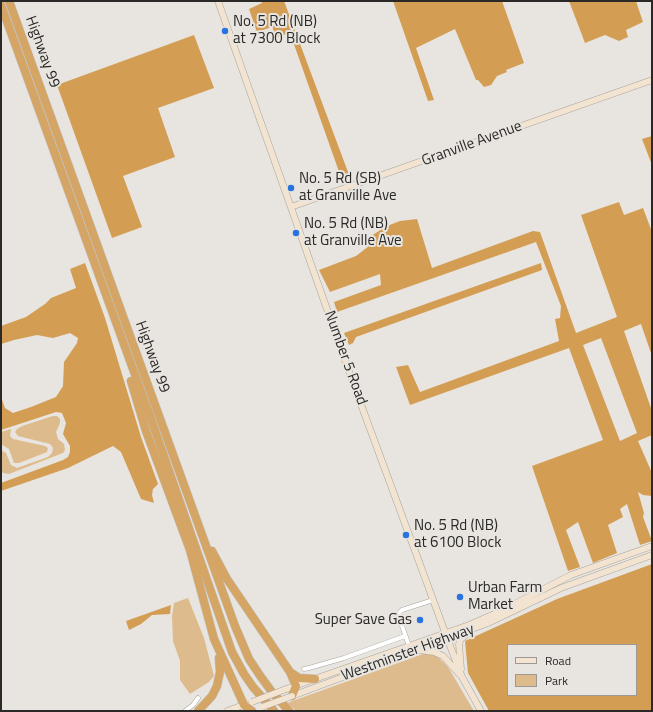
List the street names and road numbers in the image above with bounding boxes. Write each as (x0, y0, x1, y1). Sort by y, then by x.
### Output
street label: Highway 99 (21, 14, 63, 90)
street label: Granville Avenue (420, 118, 524, 170)
street label: Number 5 Road (320, 309, 370, 407)
street label: Highway 99 (131, 319, 173, 395)
street label: Westminster Highway (339, 621, 477, 685)

